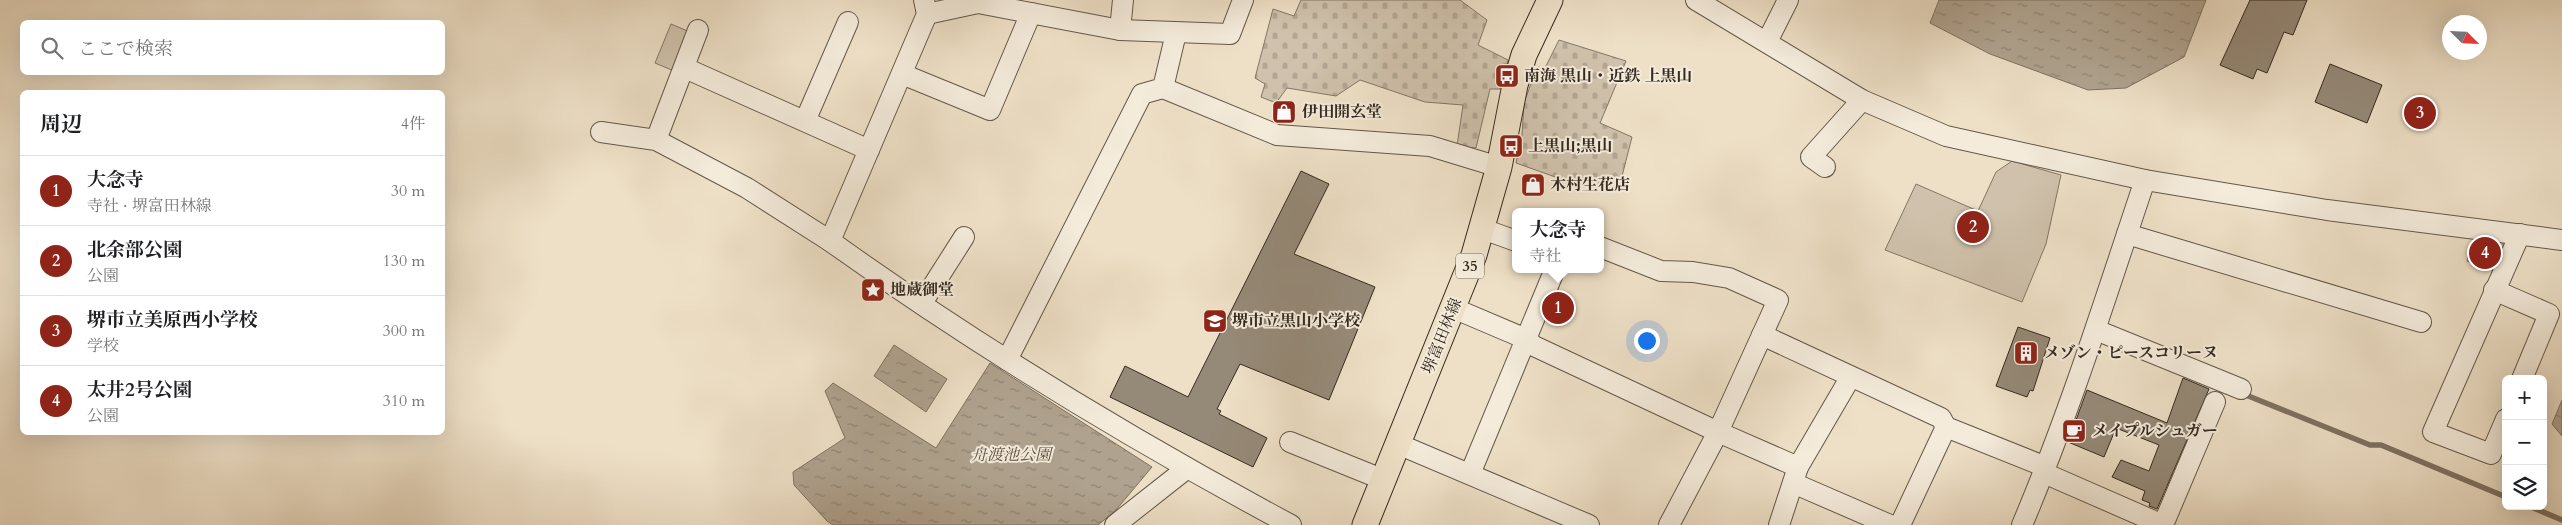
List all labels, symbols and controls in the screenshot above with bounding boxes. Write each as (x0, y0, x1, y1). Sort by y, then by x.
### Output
north arrow (2442, 15, 2487, 60)
search box (20, 20, 445, 75)
icon: search (38, 34, 66, 62)
text: ここで検索 (78, 36, 173, 62)
bus stop icon: 南海 黒山・近鉄 上黒山 (1494, 63, 1520, 89)
place label: 南海 黒山・近鉄 上黒山 (1524, 65, 1693, 87)
pin: 3 (2404, 94, 2436, 132)
shop icon: 伊田開玄堂 (1271, 99, 1297, 125)
place label: 伊田開玄堂 (1302, 101, 1382, 123)
text: 周辺 (40, 110, 82, 139)
text: 4件 (401, 113, 425, 135)
bus stop icon: 上黒山;黒山 (1498, 133, 1524, 159)
place label: 上黒山;黒山 (1528, 135, 1613, 157)
text: 大念寺 (87, 167, 144, 193)
shop icon: 木村生花店 (1520, 172, 1546, 198)
place label: 木村生花店 (1550, 174, 1630, 196)
text: 1 (52, 180, 60, 202)
text: 30 m (391, 180, 425, 202)
text: 寺社 · 堺富田林線 (87, 195, 212, 217)
popup (1512, 208, 1604, 273)
pin: 2 (1957, 208, 1989, 246)
text: 大念寺 (1529, 217, 1587, 243)
pin: 4 (2469, 234, 2501, 272)
text: 北余部公園 (87, 237, 182, 263)
text: 寺社 (1529, 245, 1562, 267)
text: 2 (52, 250, 60, 272)
text: 130 m (383, 250, 425, 272)
road number: 35 (1456, 254, 1484, 278)
text: 公園 (87, 265, 119, 287)
place icon: 地蔵御堂 (860, 277, 886, 303)
place label: 地蔵御堂 (890, 279, 954, 301)
pin: 1 (1542, 289, 1574, 327)
street label: 堺富田林線 (1417, 295, 1467, 377)
text: 堺市立美原西小学校 (87, 307, 258, 333)
school or university icon: 堺市立黒山小学校 (1202, 308, 1228, 334)
place label: 堺市立黒山小学校 (1232, 310, 1361, 332)
text: 3 (52, 320, 60, 342)
text: 300 m (383, 320, 425, 342)
your location (1634, 328, 1660, 354)
text: 学校 (87, 335, 119, 357)
building icon: メゾン・ピースコリーヌ (2013, 340, 2039, 366)
place label: メゾン・ピースコリーヌ (2044, 342, 2218, 364)
map controls (2502, 375, 2547, 510)
button: + (2502, 375, 2547, 420)
text: 太井2号公園 (87, 377, 192, 403)
text: 4 (52, 390, 60, 412)
text: 310 m (383, 390, 425, 412)
text: 公園 (87, 405, 119, 427)
cafe icon: メイプルシュガー (2061, 418, 2087, 444)
place label: メイプルシュガー (2092, 420, 2218, 442)
button: − (2502, 420, 2547, 465)
park label: 舟渡池公園 (971, 444, 1054, 466)
button: layers (2502, 465, 2547, 510)

